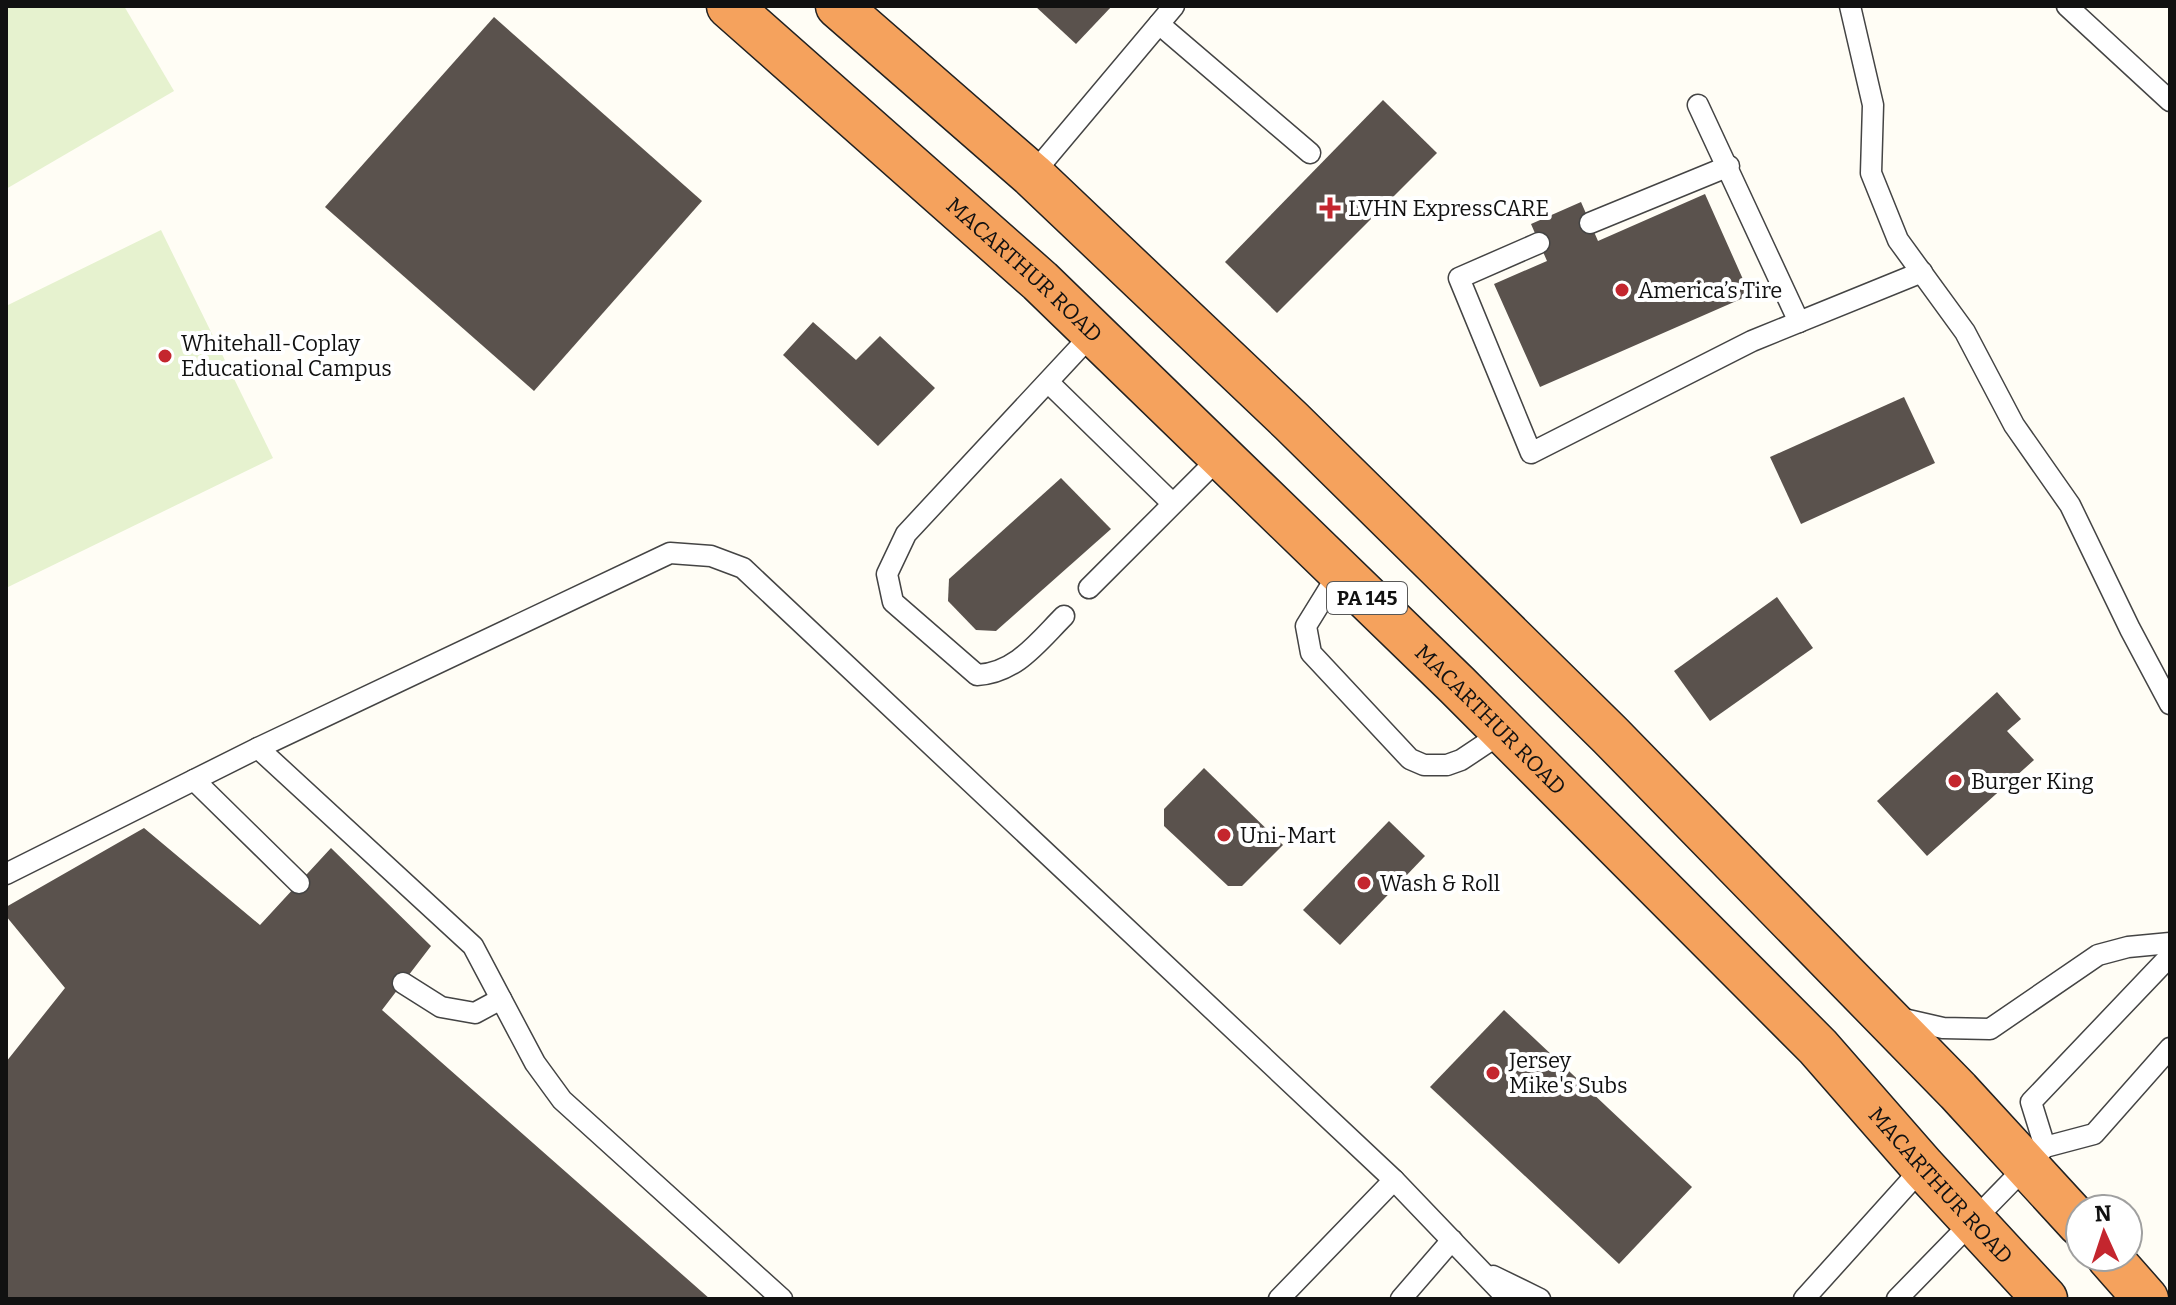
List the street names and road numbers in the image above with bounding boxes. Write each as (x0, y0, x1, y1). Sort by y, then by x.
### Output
street label: MACARTHUR ROAD (941, 191, 1108, 348)
road number: PA 145 (1327, 582, 1407, 614)
street label: MACARTHUR ROAD (1410, 639, 1572, 800)
street label: MACARTHUR ROAD (1863, 1101, 2019, 1269)

